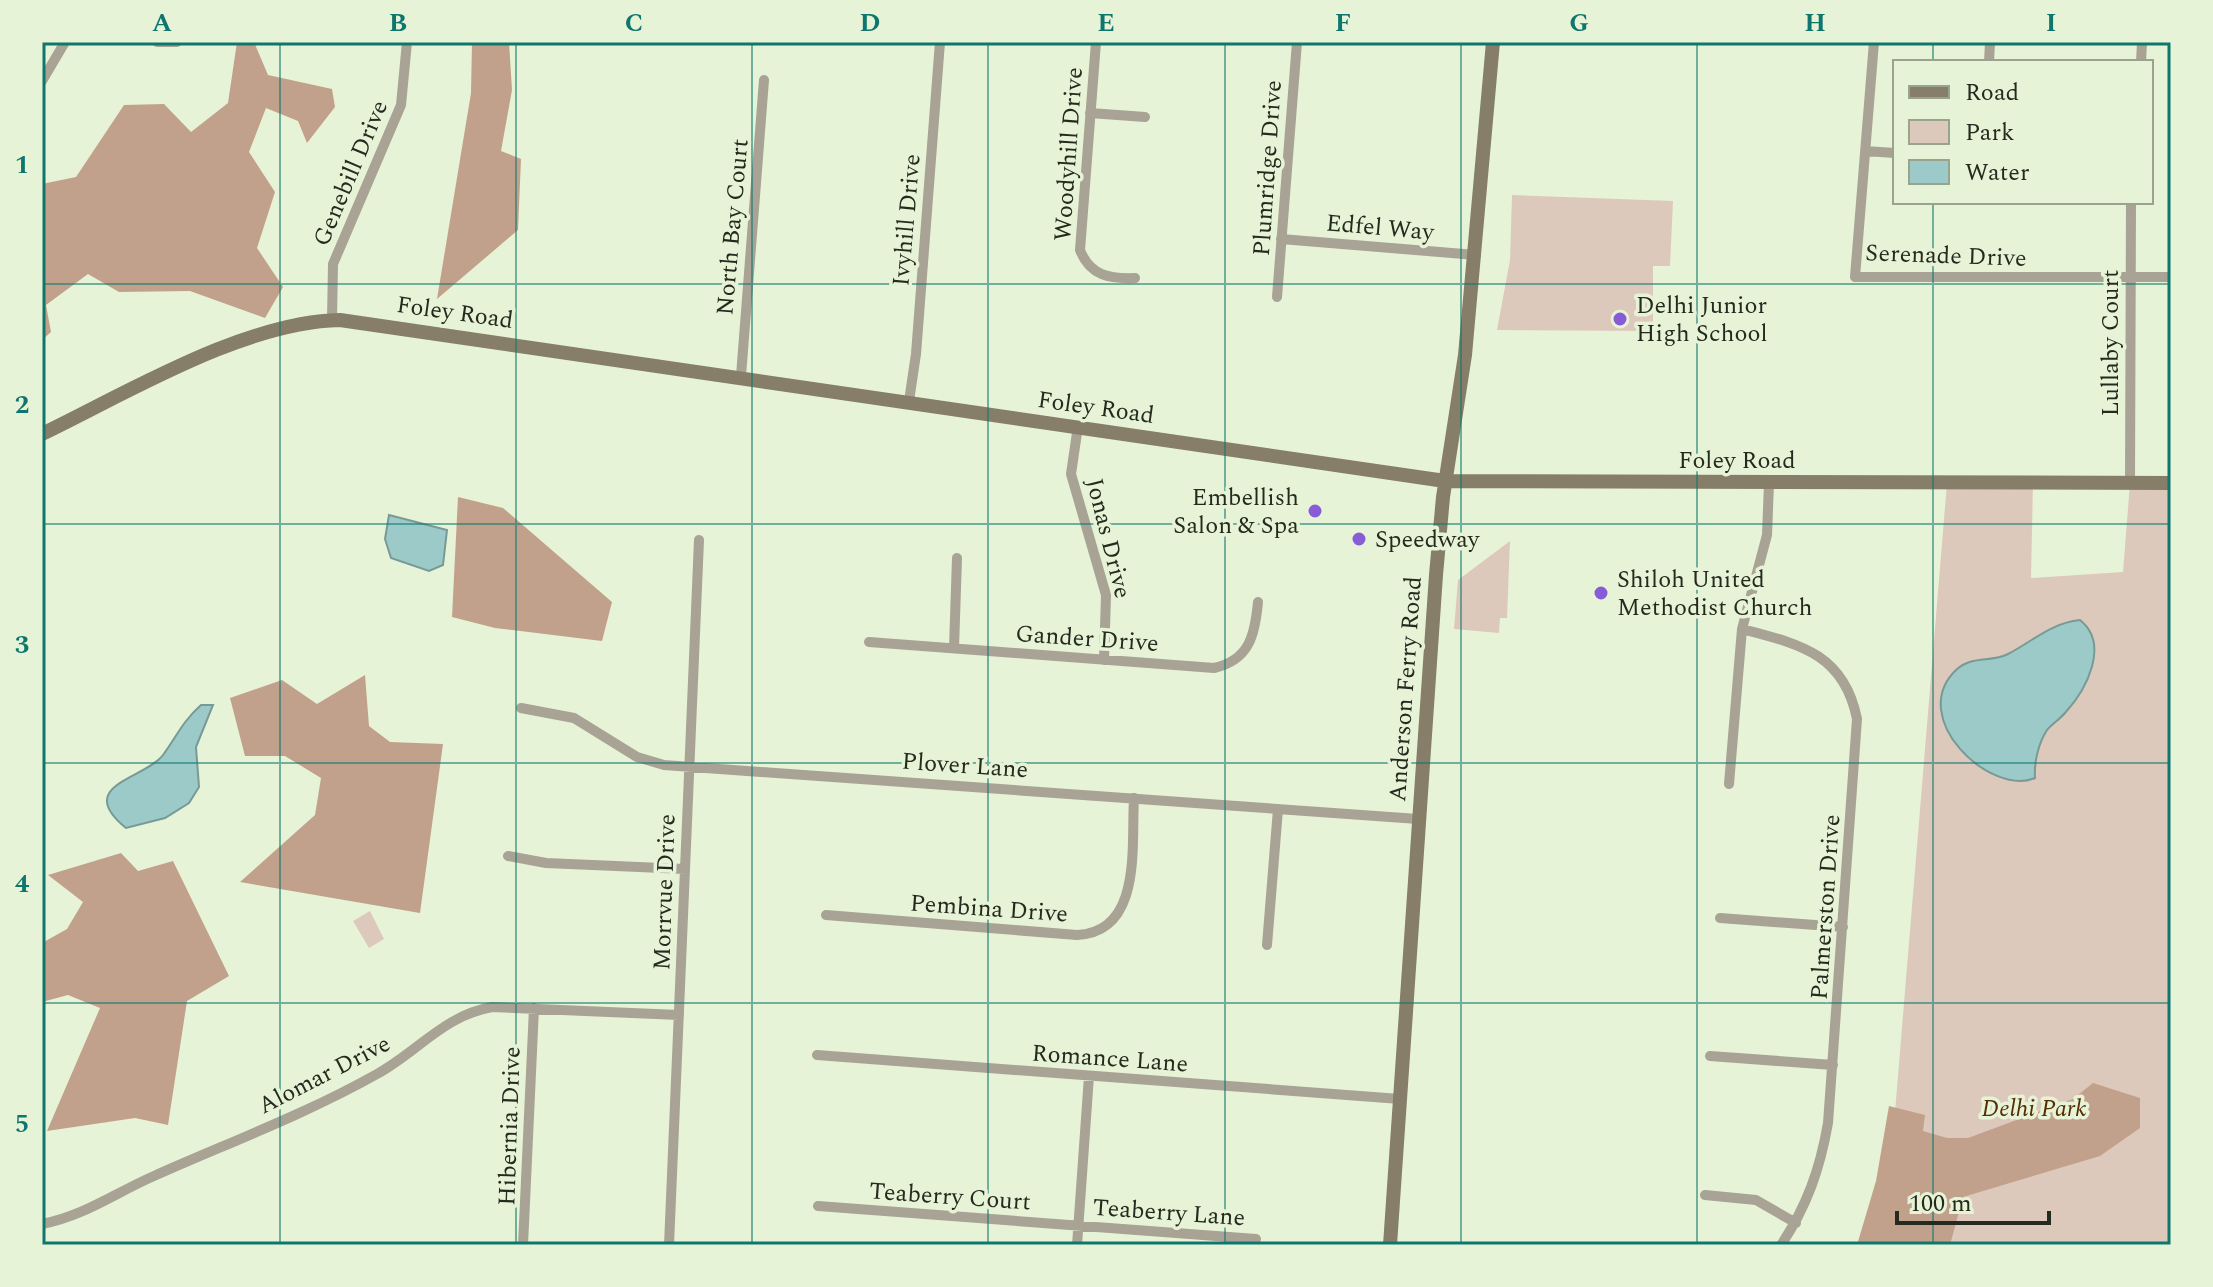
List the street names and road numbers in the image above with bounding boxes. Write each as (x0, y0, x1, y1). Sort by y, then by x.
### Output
street label: Woodyhill Drive (1045, 66, 1093, 242)
street label: Plumridge Drive (1244, 79, 1292, 257)
street label: Genebill Drive (304, 95, 398, 252)
street label: North Bay Court (707, 137, 759, 317)
street label: Ivyhill Drive (883, 152, 931, 288)
street label: Edfel Way (1324, 205, 1437, 251)
street label: Serenade Drive (1865, 235, 2027, 277)
street label: Lullaby Court (2093, 269, 2129, 417)
street label: Foley Road (394, 287, 515, 339)
street label: Foley Road (1035, 382, 1156, 434)
street label: Foley Road (1678, 443, 1796, 479)
street label: Jonas Drive (1076, 474, 1140, 602)
street label: Anderson Ferry Road (1380, 575, 1432, 803)
street label: Gander Drive (1014, 616, 1160, 662)
street label: Plover Lane (901, 744, 1029, 788)
street label: Morrvue Drive (644, 813, 686, 971)
street label: Palmerston Drive (1802, 813, 1850, 1001)
street label: Pembina Drive (909, 886, 1069, 932)
street label: Alomar Drive (252, 1026, 397, 1124)
street label: Romance Lane (1031, 1036, 1189, 1082)
street label: Hibernia Drive (489, 1046, 531, 1206)
street label: Teaberry Court (868, 1173, 1032, 1221)
street label: Teaberry Lane (1092, 1190, 1246, 1236)

